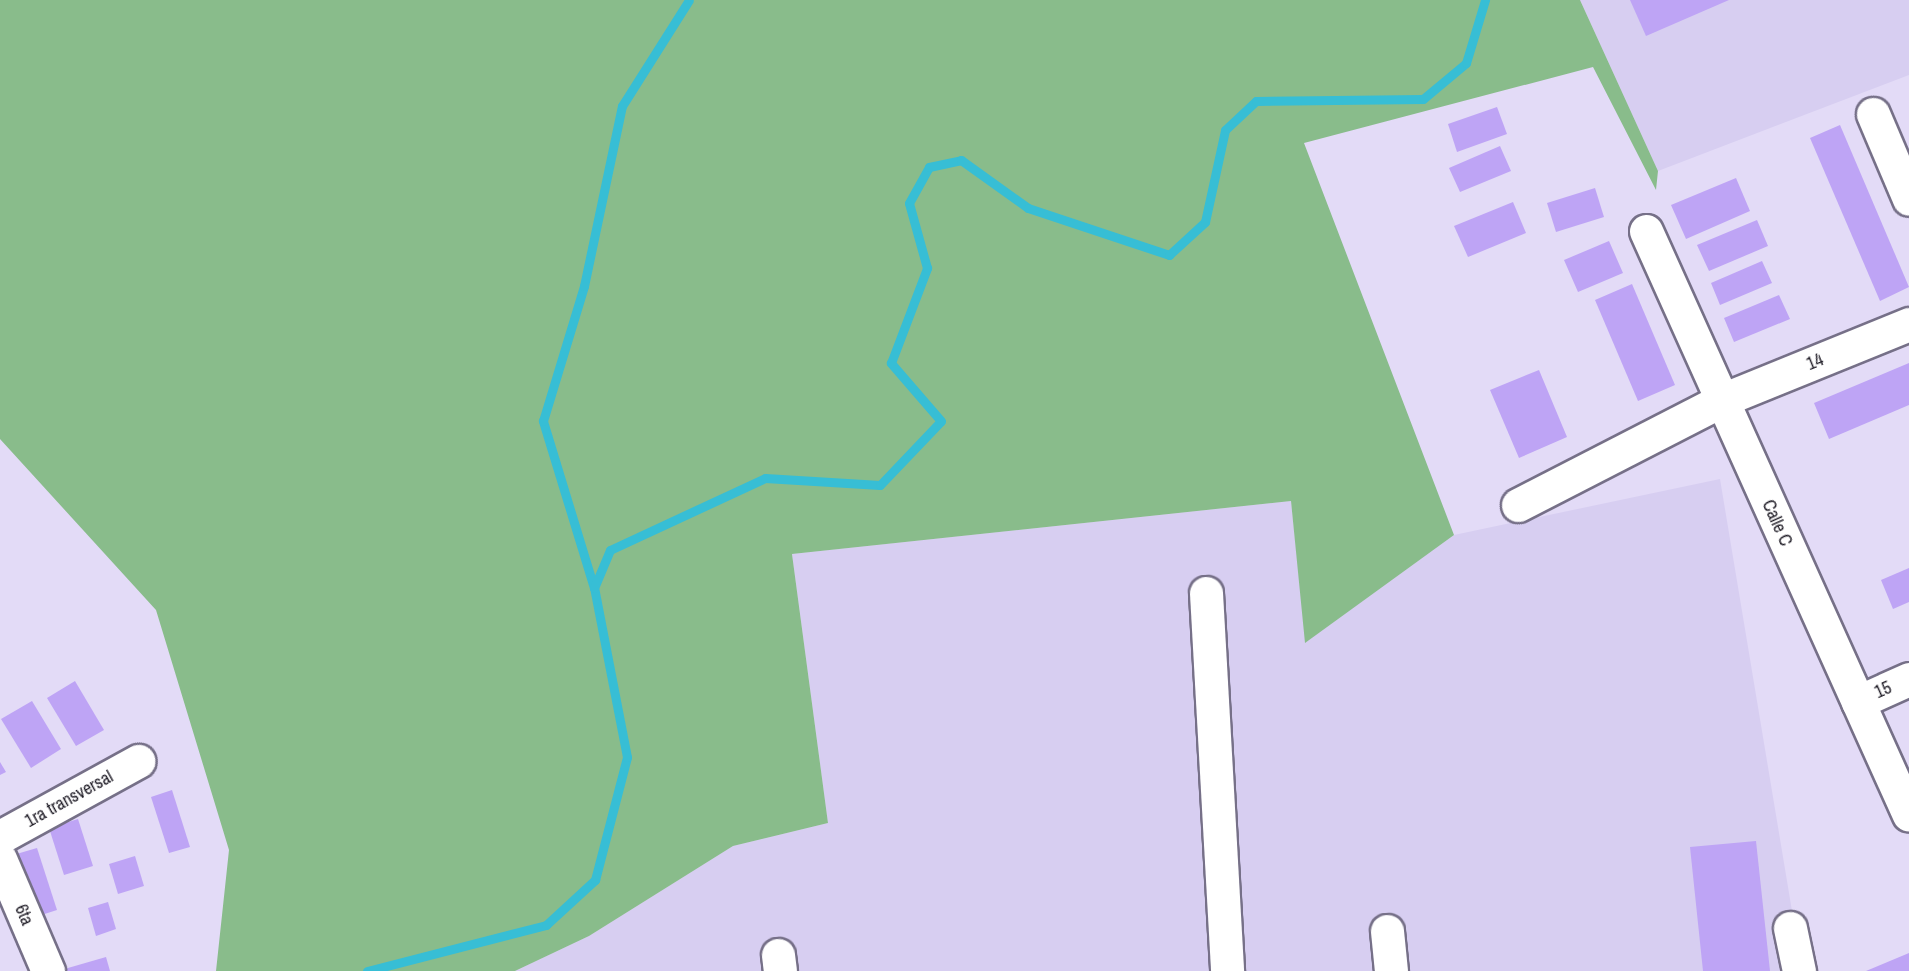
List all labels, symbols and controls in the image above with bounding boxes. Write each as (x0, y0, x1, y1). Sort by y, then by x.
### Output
street label: 14 (1803, 349, 1827, 375)
street label: Calle C (1757, 497, 1797, 549)
street label: 15 (1871, 677, 1895, 703)
street label: 1ra transversal (21, 766, 117, 832)
street label: 6ta (10, 901, 38, 929)

